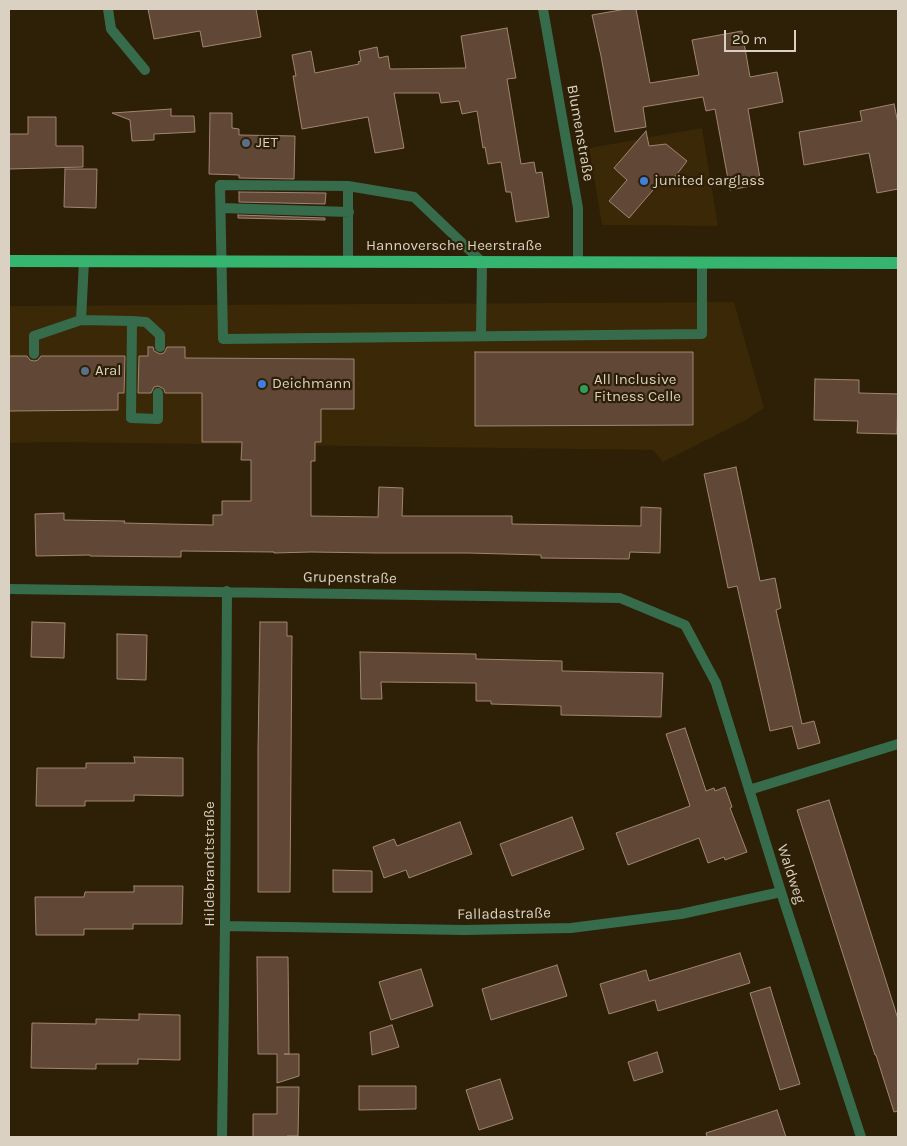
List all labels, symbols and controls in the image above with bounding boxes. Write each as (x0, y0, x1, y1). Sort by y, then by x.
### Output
scale bar (727, 20, 800, 52)
text: 20 m (732, 30, 767, 48)
street label: Blumenstraße (563, 83, 597, 183)
place label: JET (256, 134, 278, 152)
marker: JET (240, 137, 252, 149)
place label: junited carglass (654, 172, 765, 190)
marker: junited carglass (638, 175, 650, 187)
street label: Hannoversche Heerstraße (366, 237, 542, 255)
place label: Aral (95, 362, 121, 380)
marker: Aral (79, 365, 91, 377)
place label: All Inclusive Fitness Celle (594, 371, 681, 406)
place label: Deichmann (272, 375, 351, 393)
marker: Deichmann (256, 378, 268, 390)
marker: All Inclusive Fitness Celle (578, 383, 590, 395)
street label: Grupenstraße (303, 568, 397, 588)
street label: Hildebrandtstraße (201, 801, 219, 927)
street label: Waldweg (773, 842, 809, 906)
street label: Falladastraße (457, 904, 551, 924)

